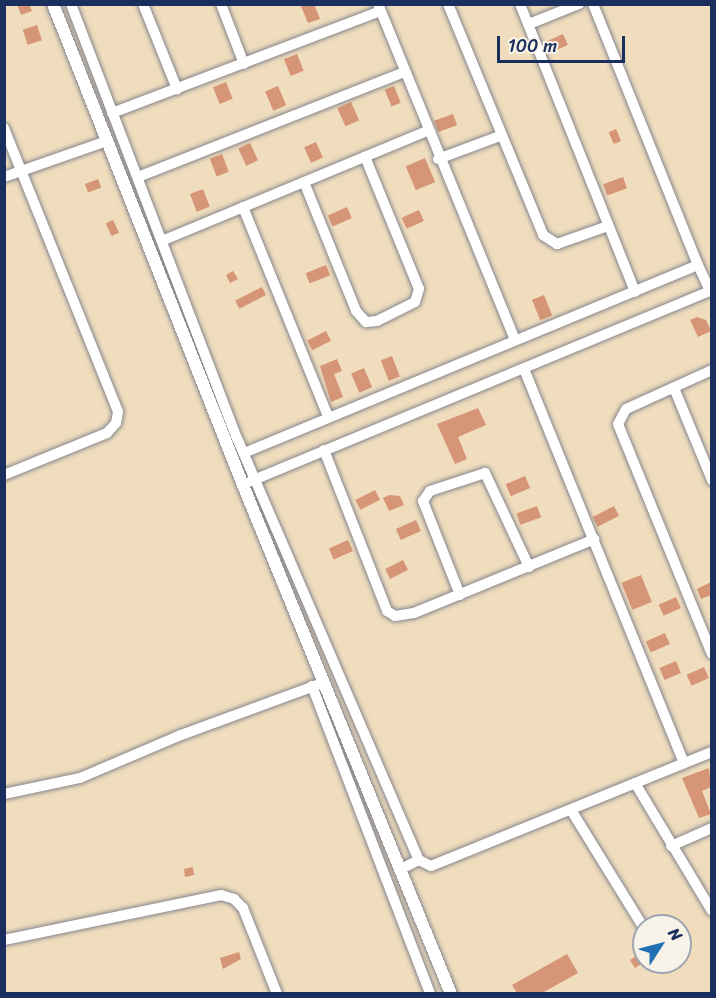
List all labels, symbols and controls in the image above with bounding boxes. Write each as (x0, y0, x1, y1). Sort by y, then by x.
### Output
scale bar (500, 24, 628, 62)
text: 100 m (508, 30, 557, 62)
north arrow (632, 914, 692, 974)
text: N (660, 921, 690, 947)

